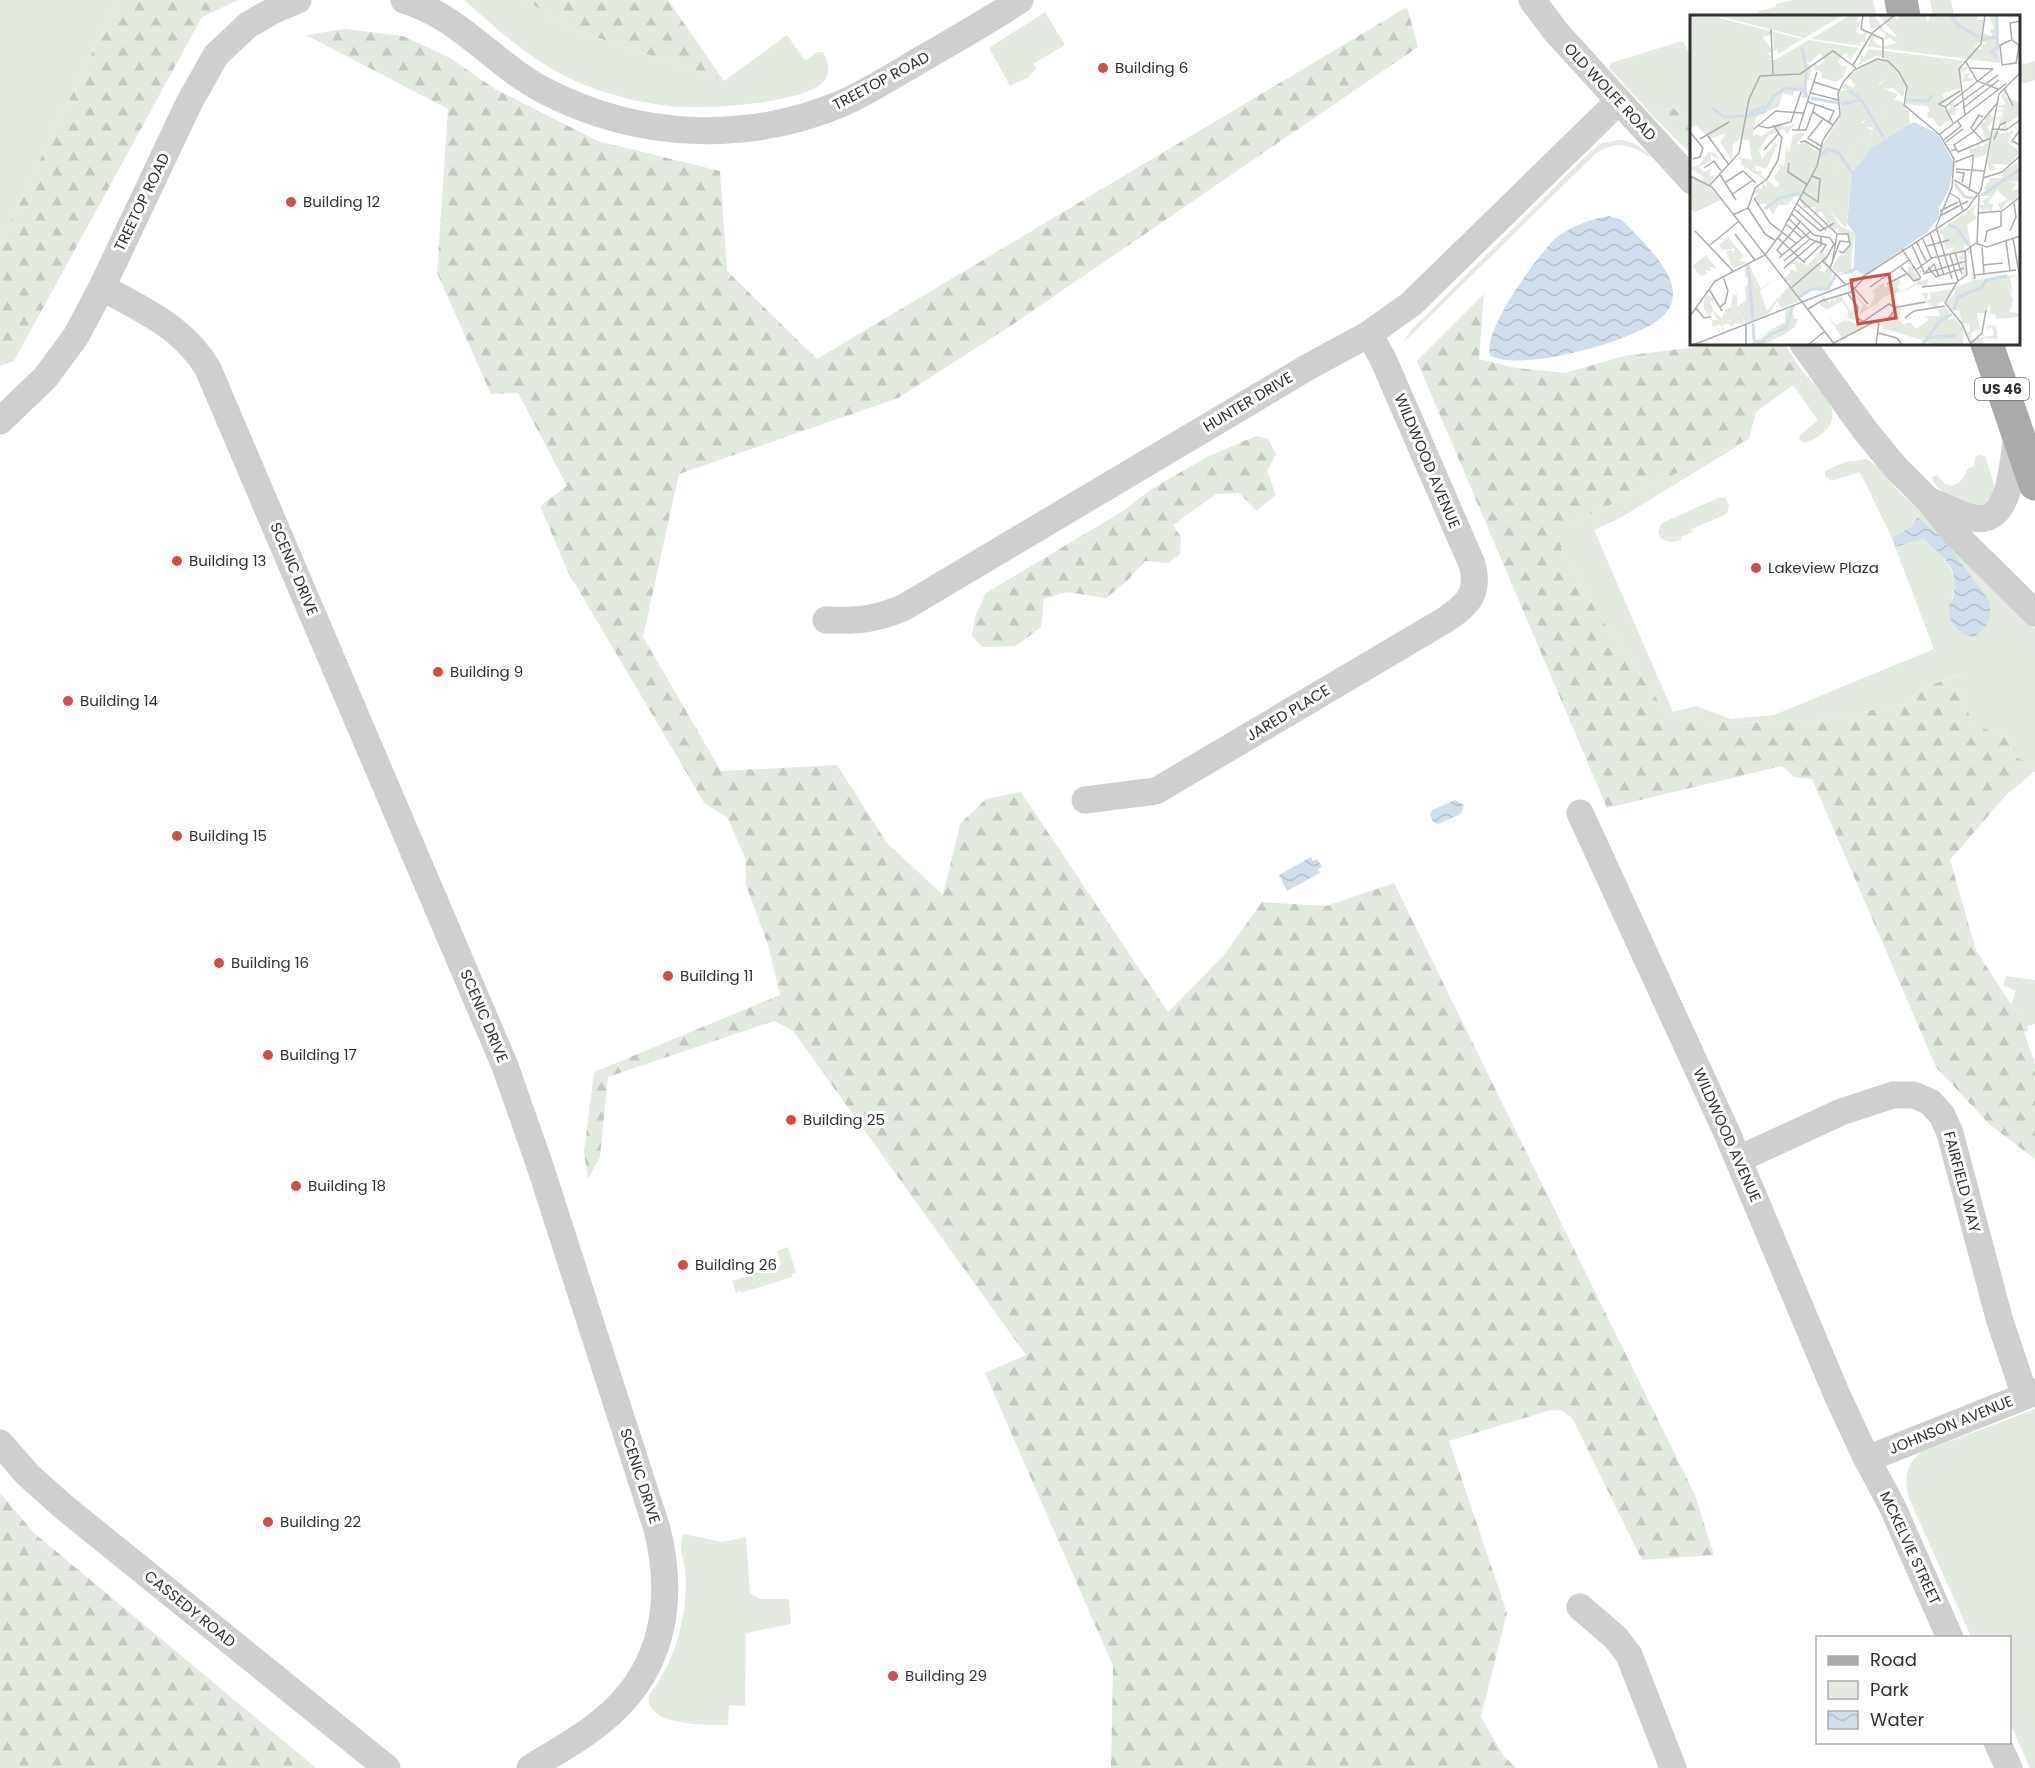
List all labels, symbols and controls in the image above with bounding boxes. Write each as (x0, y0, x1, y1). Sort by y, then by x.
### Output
inset map (1690, 15, 2020, 345)
street label: OLD WOLFE ROAD (1559, 38, 1661, 145)
street label: TREETOP ROAD (829, 46, 933, 115)
place label: Building 6 (1115, 57, 1188, 78)
marker: Building 6 (1096, 61, 1110, 75)
street label: TREETOP ROAD (109, 149, 174, 254)
place label: Building 12 (303, 191, 380, 212)
marker: Building 12 (284, 195, 298, 209)
street label: HUNTER DRIVE (1199, 366, 1297, 437)
road number: US 46 (1975, 378, 2029, 400)
street label: WILDWOOD AVENUE (1390, 390, 1465, 531)
street label: SCENIC DRIVE (265, 519, 323, 619)
place label: Building 13 (189, 550, 266, 571)
marker: Building 13 (170, 554, 184, 568)
place label: Lakeview Plaza (1768, 557, 1879, 578)
marker: Lakeview Plaza (1749, 561, 1763, 575)
place label: Building 9 (450, 661, 523, 682)
marker: Building 9 (431, 665, 445, 679)
street label: JARED PLACE (1242, 679, 1333, 746)
place label: Building 14 (80, 690, 158, 711)
marker: Building 14 (61, 694, 75, 708)
place label: Building 15 (189, 825, 267, 846)
marker: Building 15 (170, 829, 184, 843)
place label: Building 16 (231, 952, 309, 973)
marker: Building 16 (212, 956, 226, 970)
place label: Building 11 (680, 965, 753, 986)
street label: SCENIC DRIVE (455, 966, 513, 1066)
marker: Building 11 (661, 969, 675, 983)
place label: Building 17 (280, 1044, 357, 1065)
marker: Building 17 (261, 1048, 275, 1062)
street label: WILDWOOD AVENUE (1688, 1064, 1766, 1205)
place label: Building 25 (803, 1109, 885, 1130)
marker: Building 25 (784, 1113, 798, 1127)
street label: FAIRFIELD WAY (1939, 1129, 1986, 1235)
place label: Building 18 (308, 1175, 386, 1196)
marker: Building 18 (289, 1179, 303, 1193)
place label: Building 26 (695, 1254, 777, 1275)
marker: Building 26 (676, 1258, 690, 1272)
street label: JOHNSON AVENUE (1886, 1390, 2016, 1459)
street label: SCENIC DRIVE (615, 1425, 666, 1526)
street label: MCKELVIE STREET (1875, 1488, 1946, 1608)
place label: Building 22 (280, 1511, 361, 1532)
marker: Building 22 (261, 1515, 275, 1529)
street label: CASSEDY ROAD (140, 1565, 240, 1652)
legend (1816, 1636, 2011, 1744)
text: Road (1870, 1647, 1917, 1672)
place label: Building 29 (905, 1665, 987, 1686)
marker: Building 29 (886, 1669, 900, 1683)
text: Park (1870, 1677, 1909, 1702)
text: Water (1870, 1707, 1924, 1732)

